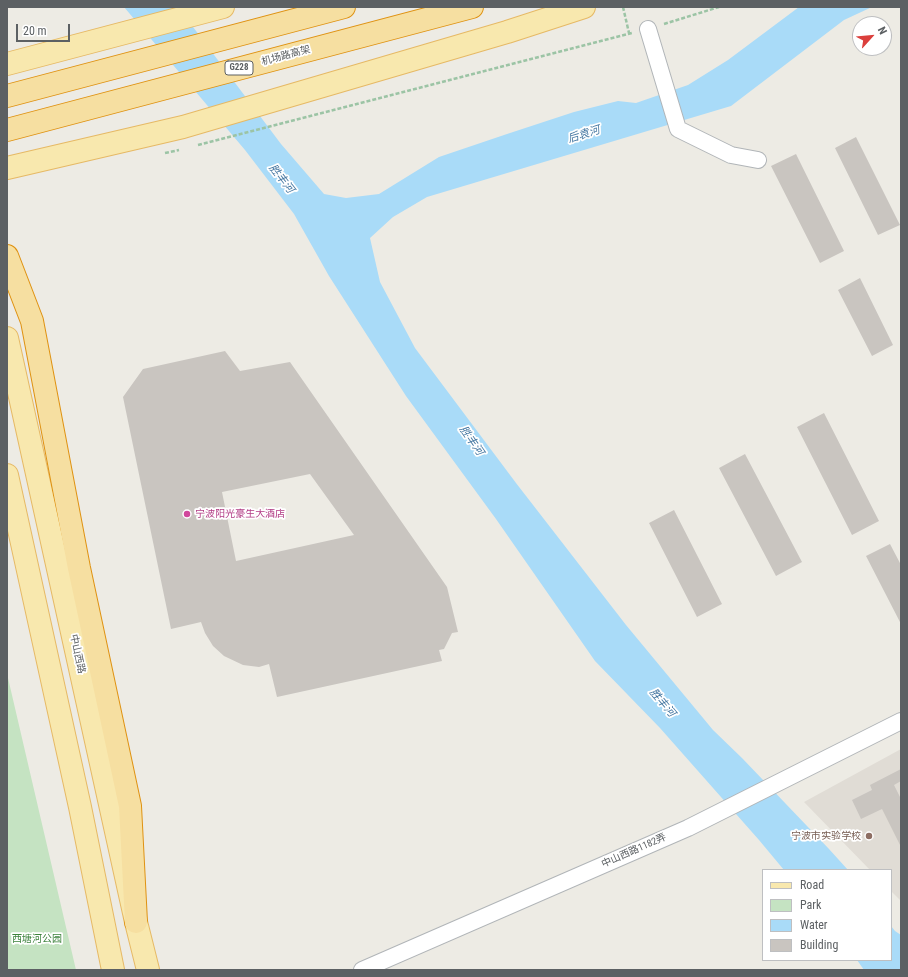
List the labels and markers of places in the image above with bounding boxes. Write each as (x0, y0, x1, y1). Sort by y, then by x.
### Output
place label: 宁波阳光豪生大酒店 (195, 508, 285, 520)
marker: 宁波阳光豪生大酒店 (182, 509, 192, 519)
place label: 宁波市实验学校 (791, 830, 861, 842)
marker: 宁波市实验学校 (864, 831, 874, 841)

